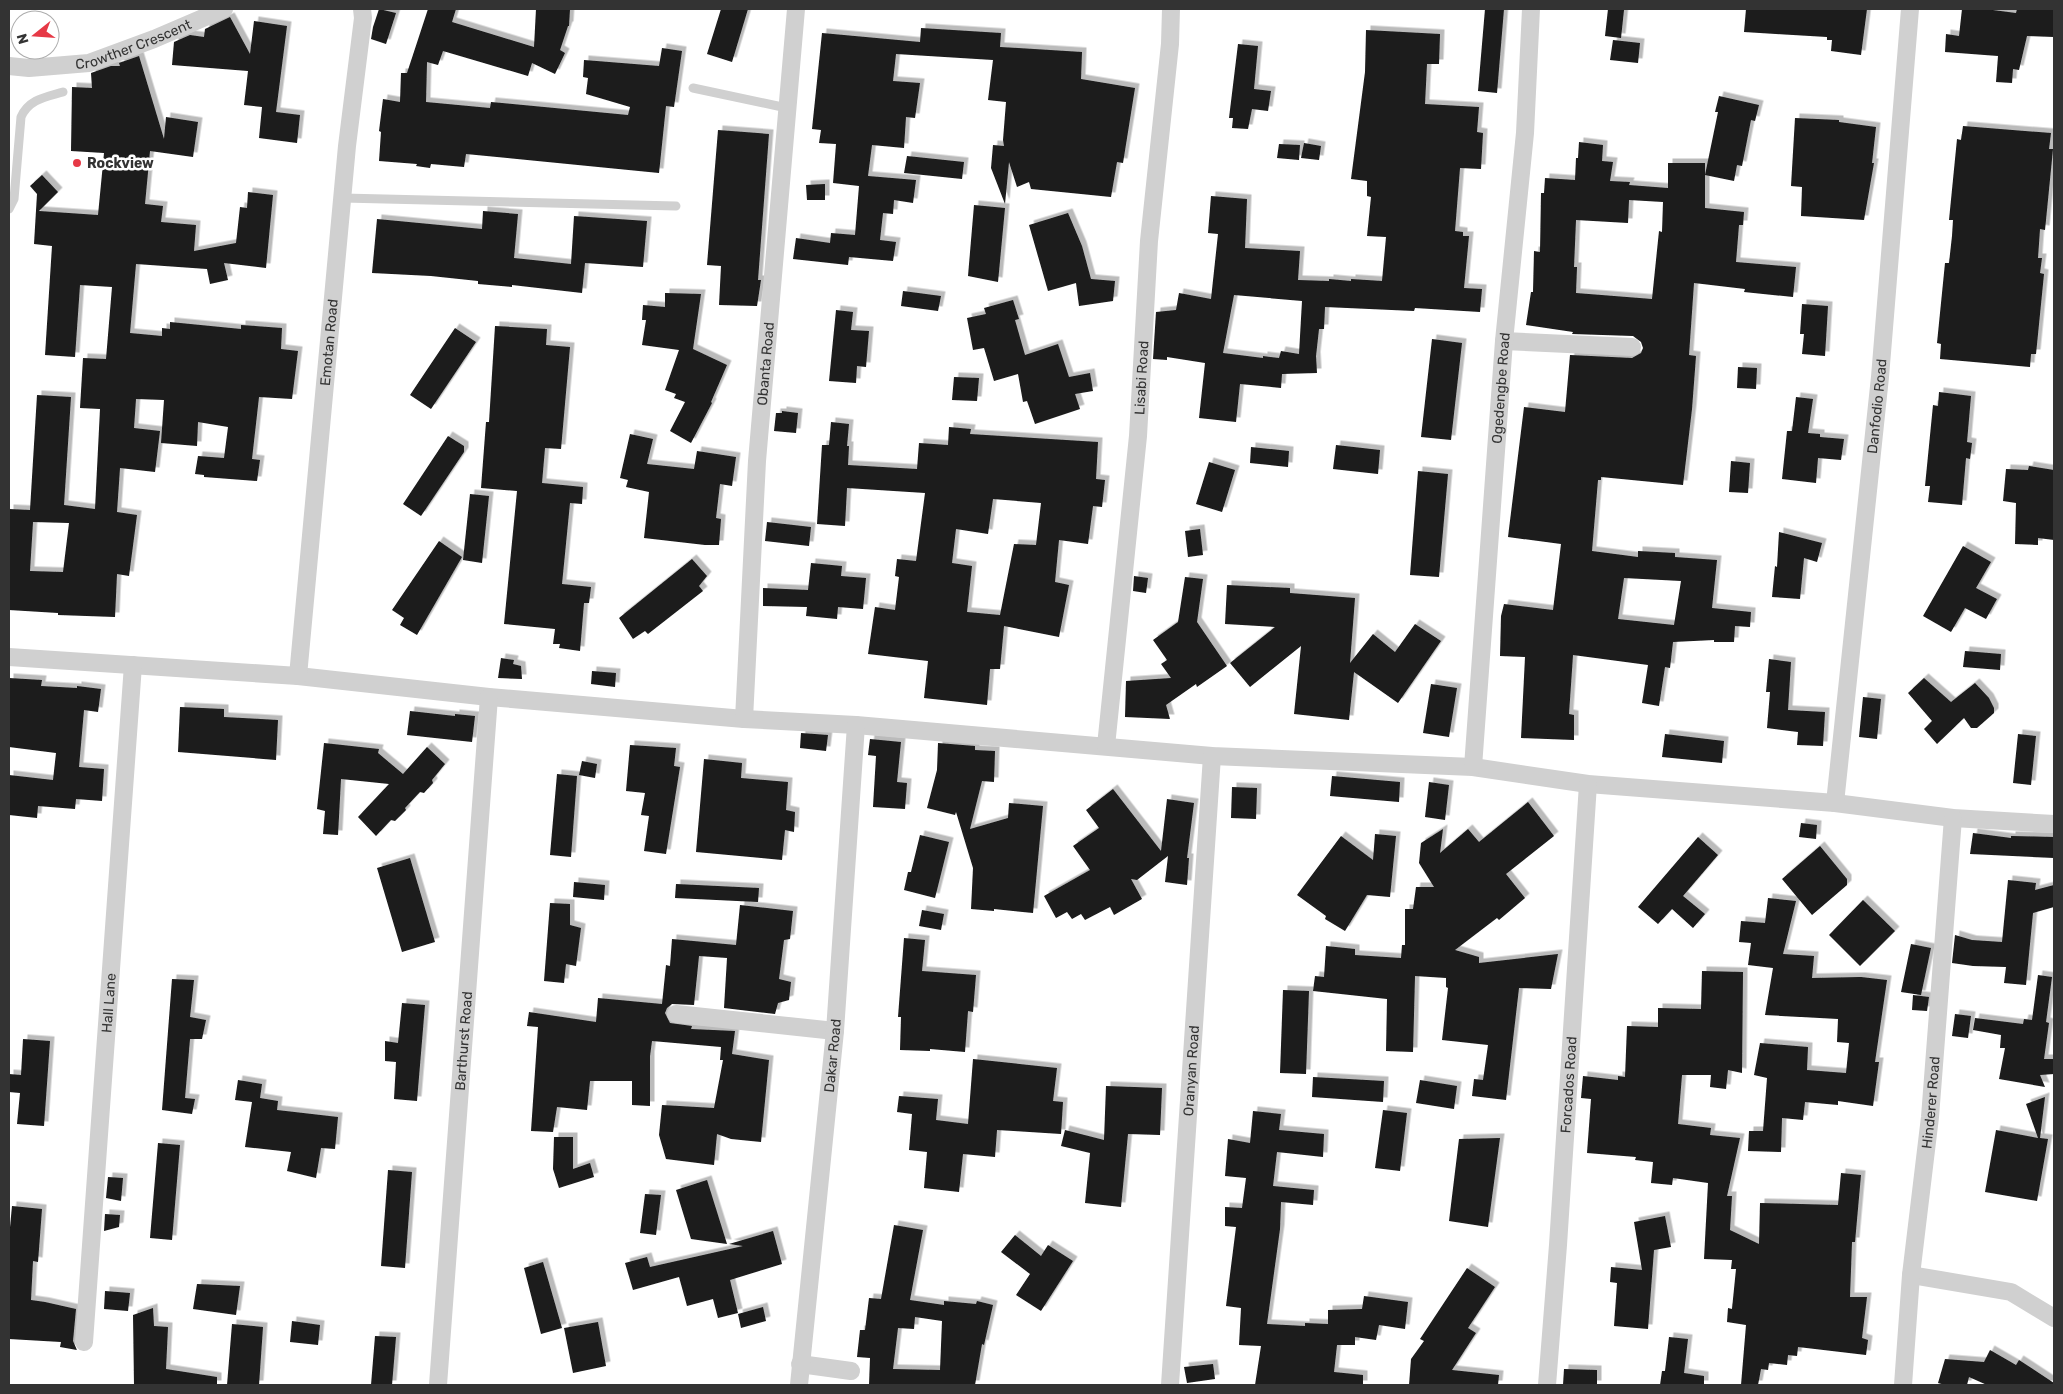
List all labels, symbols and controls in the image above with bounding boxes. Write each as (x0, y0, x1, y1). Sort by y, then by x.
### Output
north arrow (10, 10, 60, 60)
street label: Crowther Crescent (75, 15, 194, 73)
text: N (13, 31, 33, 46)
place label: Rockview (87, 155, 154, 172)
marker: Rockview (71, 157, 83, 169)
street label: Emotan Road (316, 298, 341, 387)
street label: Obanta Road (753, 321, 777, 406)
street label: Ogedengbe Road (1488, 332, 1513, 444)
street label: Lisabi Road (1131, 340, 1152, 415)
street label: Danfodio Road (1863, 358, 1890, 455)
street label: Hall Lane (98, 972, 119, 1033)
street label: Barthurst Road (451, 991, 476, 1091)
street label: Dakar Road (820, 1018, 844, 1093)
street label: Oranyan Road (1179, 1025, 1203, 1117)
street label: Forcados Road (1557, 1036, 1580, 1134)
street label: Hinderer Road (1918, 1056, 1943, 1150)

